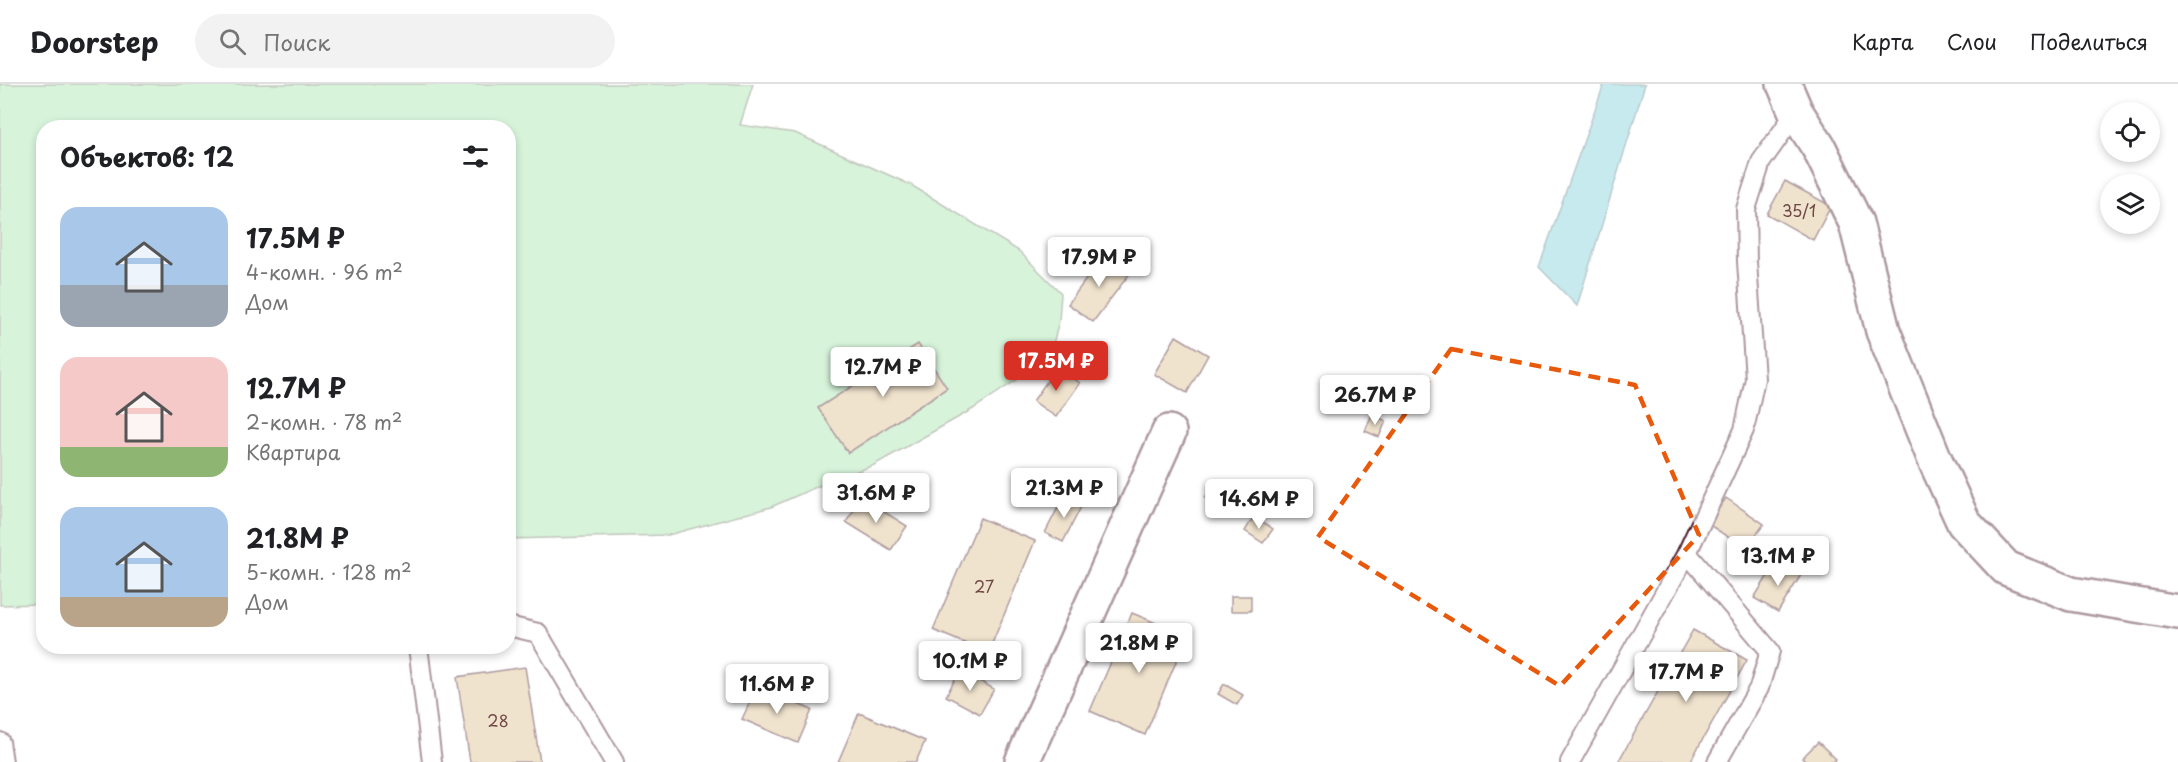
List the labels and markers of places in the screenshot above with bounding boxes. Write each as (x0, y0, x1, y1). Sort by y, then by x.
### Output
pin: 17.9M ₽ (1044, 237, 1154, 288)
pin: 17.5M ₽ (1001, 341, 1111, 392)
pin: 12.7M ₽ (828, 347, 938, 398)
pin: 26.7M ₽ (1320, 375, 1430, 426)
pin: 21.3M ₽ (1009, 468, 1119, 519)
pin: 31.6M ₽ (821, 473, 931, 524)
pin: 14.6M ₽ (1204, 479, 1314, 530)
pin: 13.1M ₽ (1723, 536, 1833, 587)
pin: 21.8M ₽ (1084, 623, 1194, 674)
pin: 10.1M ₽ (915, 641, 1025, 692)
pin: 17.7M ₽ (1631, 652, 1741, 703)
pin: 11.6M ₽ (722, 664, 832, 715)

